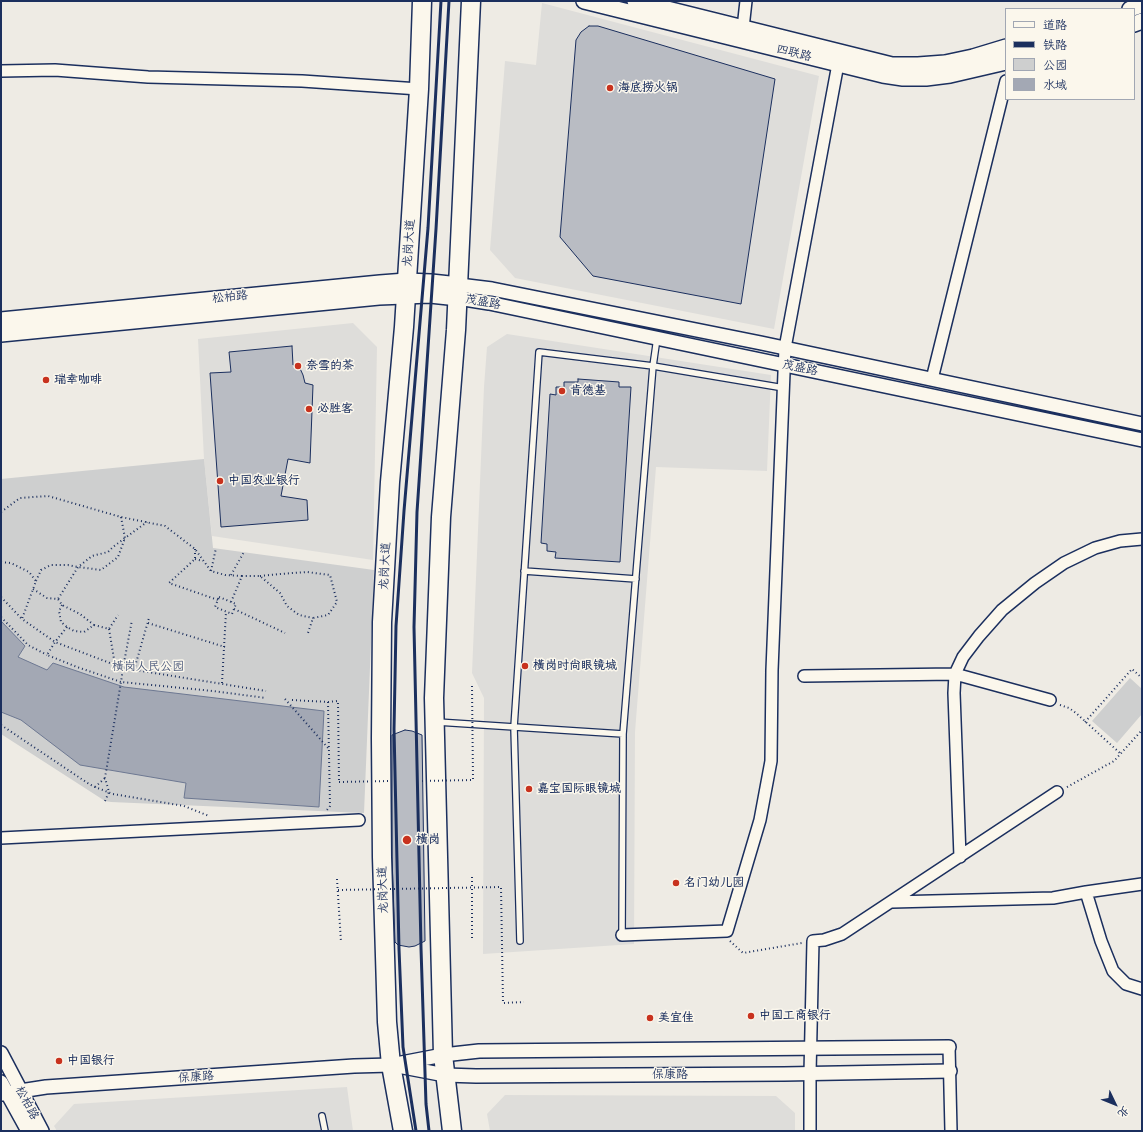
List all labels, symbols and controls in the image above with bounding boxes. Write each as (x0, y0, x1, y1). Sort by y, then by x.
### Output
legend (1005, 8, 1135, 100)
text: 道路 (1043, 17, 1067, 32)
text: 铁路 (1043, 37, 1067, 52)
street label: 四联路 (775, 42, 813, 64)
text: 公园 (1043, 57, 1067, 72)
text: 水域 (1043, 77, 1067, 92)
place label: 海底捞火锅 (618, 81, 678, 95)
marker: 海底捞火锅 (605, 83, 615, 93)
street label: 龙岗大道 (400, 219, 418, 267)
street label: 松柏路 (211, 288, 249, 306)
street label: 茂盛路 (464, 292, 502, 312)
street label: 茂盛路 (781, 357, 819, 379)
place label: 奈雪的茶 (306, 359, 354, 373)
marker: 奈雪的茶 (293, 361, 303, 371)
place label: 瑞幸咖啡 (54, 373, 102, 387)
marker: 瑞幸咖啡 (41, 375, 51, 385)
place label: 肯德基 (570, 384, 606, 398)
marker: 肯德基 (557, 386, 567, 396)
place label: 必胜客 (317, 402, 353, 416)
marker: 必胜客 (304, 404, 314, 414)
place label: 中国农业银行 (228, 474, 300, 488)
marker: 中国农业银行 (215, 476, 225, 486)
street label: 龙岗大道 (377, 542, 393, 590)
place label: 横岗时尚眼镜城 (533, 659, 617, 673)
park label: 横岗人民公园 (112, 660, 184, 674)
marker: 横岗时尚眼镜城 (520, 661, 530, 671)
place label: 嘉宝国际眼镜城 (537, 782, 621, 796)
marker: 嘉宝国际眼镜城 (524, 784, 534, 794)
place label: 横岗 (416, 833, 440, 847)
marker: 横岗 (401, 834, 413, 846)
street label: 龙岗大道 (375, 866, 391, 914)
place label: 名门幼儿园 (684, 876, 744, 890)
marker: 名门幼儿园 (671, 878, 681, 888)
place label: 中国工商银行 (759, 1009, 831, 1023)
place label: 美宜佳 (658, 1011, 694, 1025)
marker: 中国工商银行 (746, 1011, 756, 1021)
marker: 美宜佳 (645, 1013, 655, 1023)
place label: 中国银行 (67, 1054, 115, 1068)
marker: 中国银行 (54, 1056, 64, 1066)
street label: 保康路 (652, 1068, 688, 1082)
street label: 保康路 (178, 1069, 214, 1085)
street label: 松柏路 (12, 1084, 42, 1122)
north arrow (1095, 1084, 1135, 1124)
text: 北 (1115, 1103, 1133, 1121)

